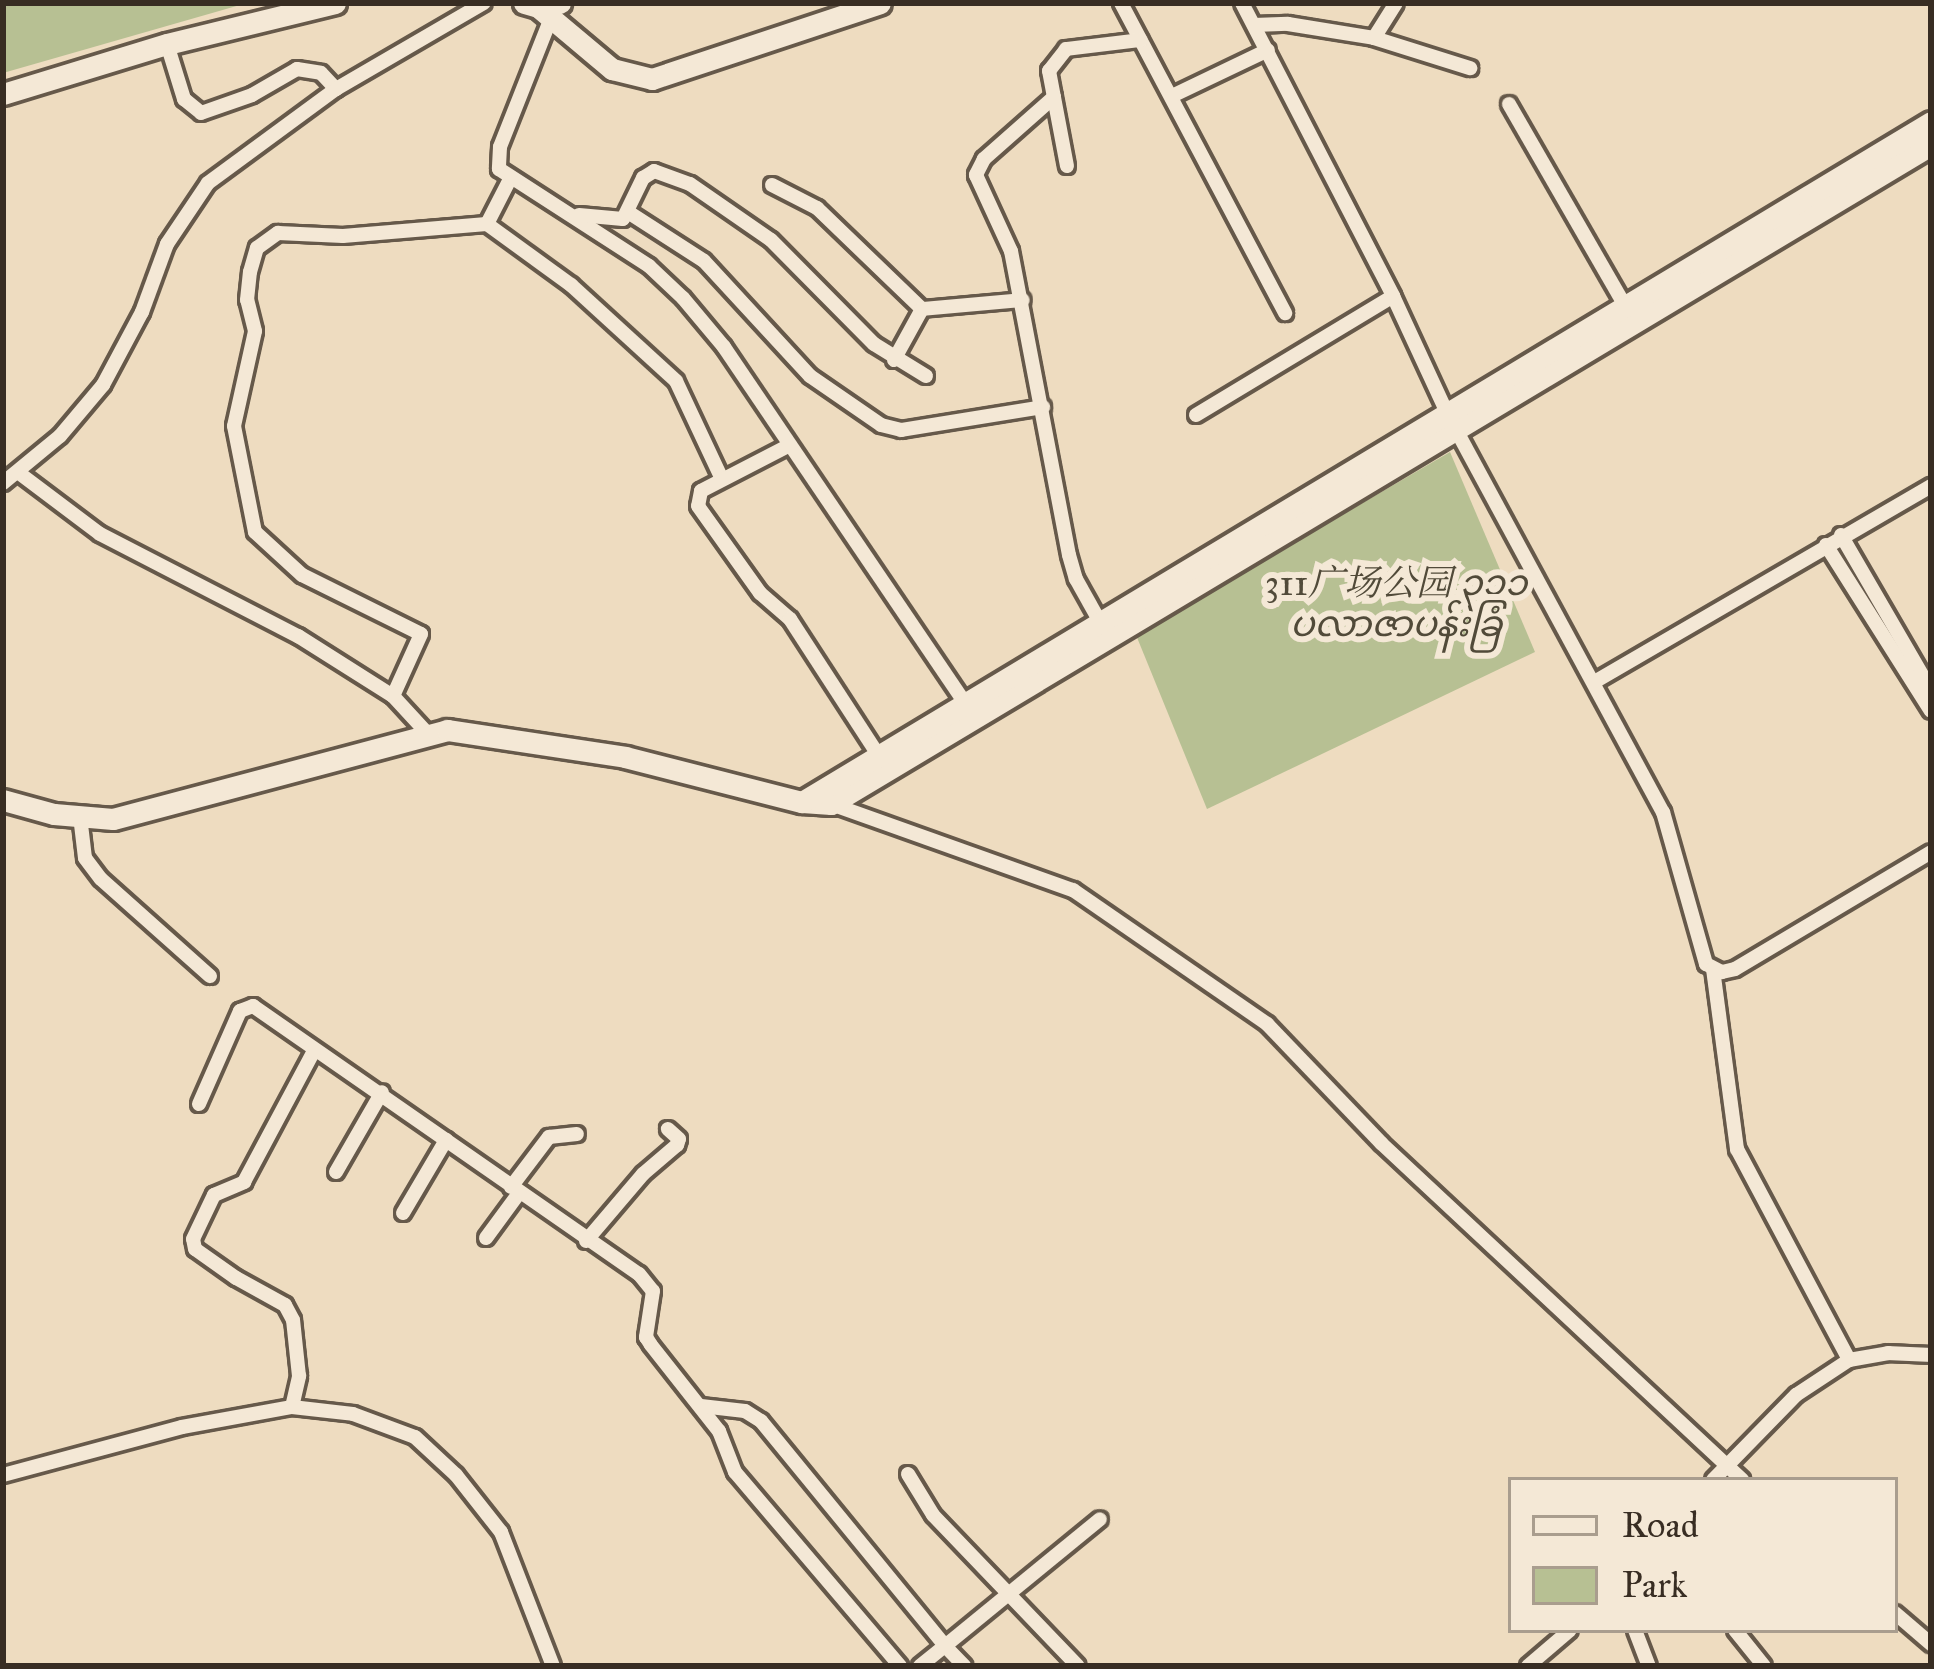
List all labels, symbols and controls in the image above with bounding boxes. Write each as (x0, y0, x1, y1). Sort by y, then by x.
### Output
park label: 311广场公园 ၃၁၁ ပလာဇာပန်းခြံ (1265, 561, 1527, 646)
legend (1508, 1477, 1898, 1633)
text: Road (1622, 1503, 1699, 1547)
text: Park (1622, 1563, 1687, 1607)

